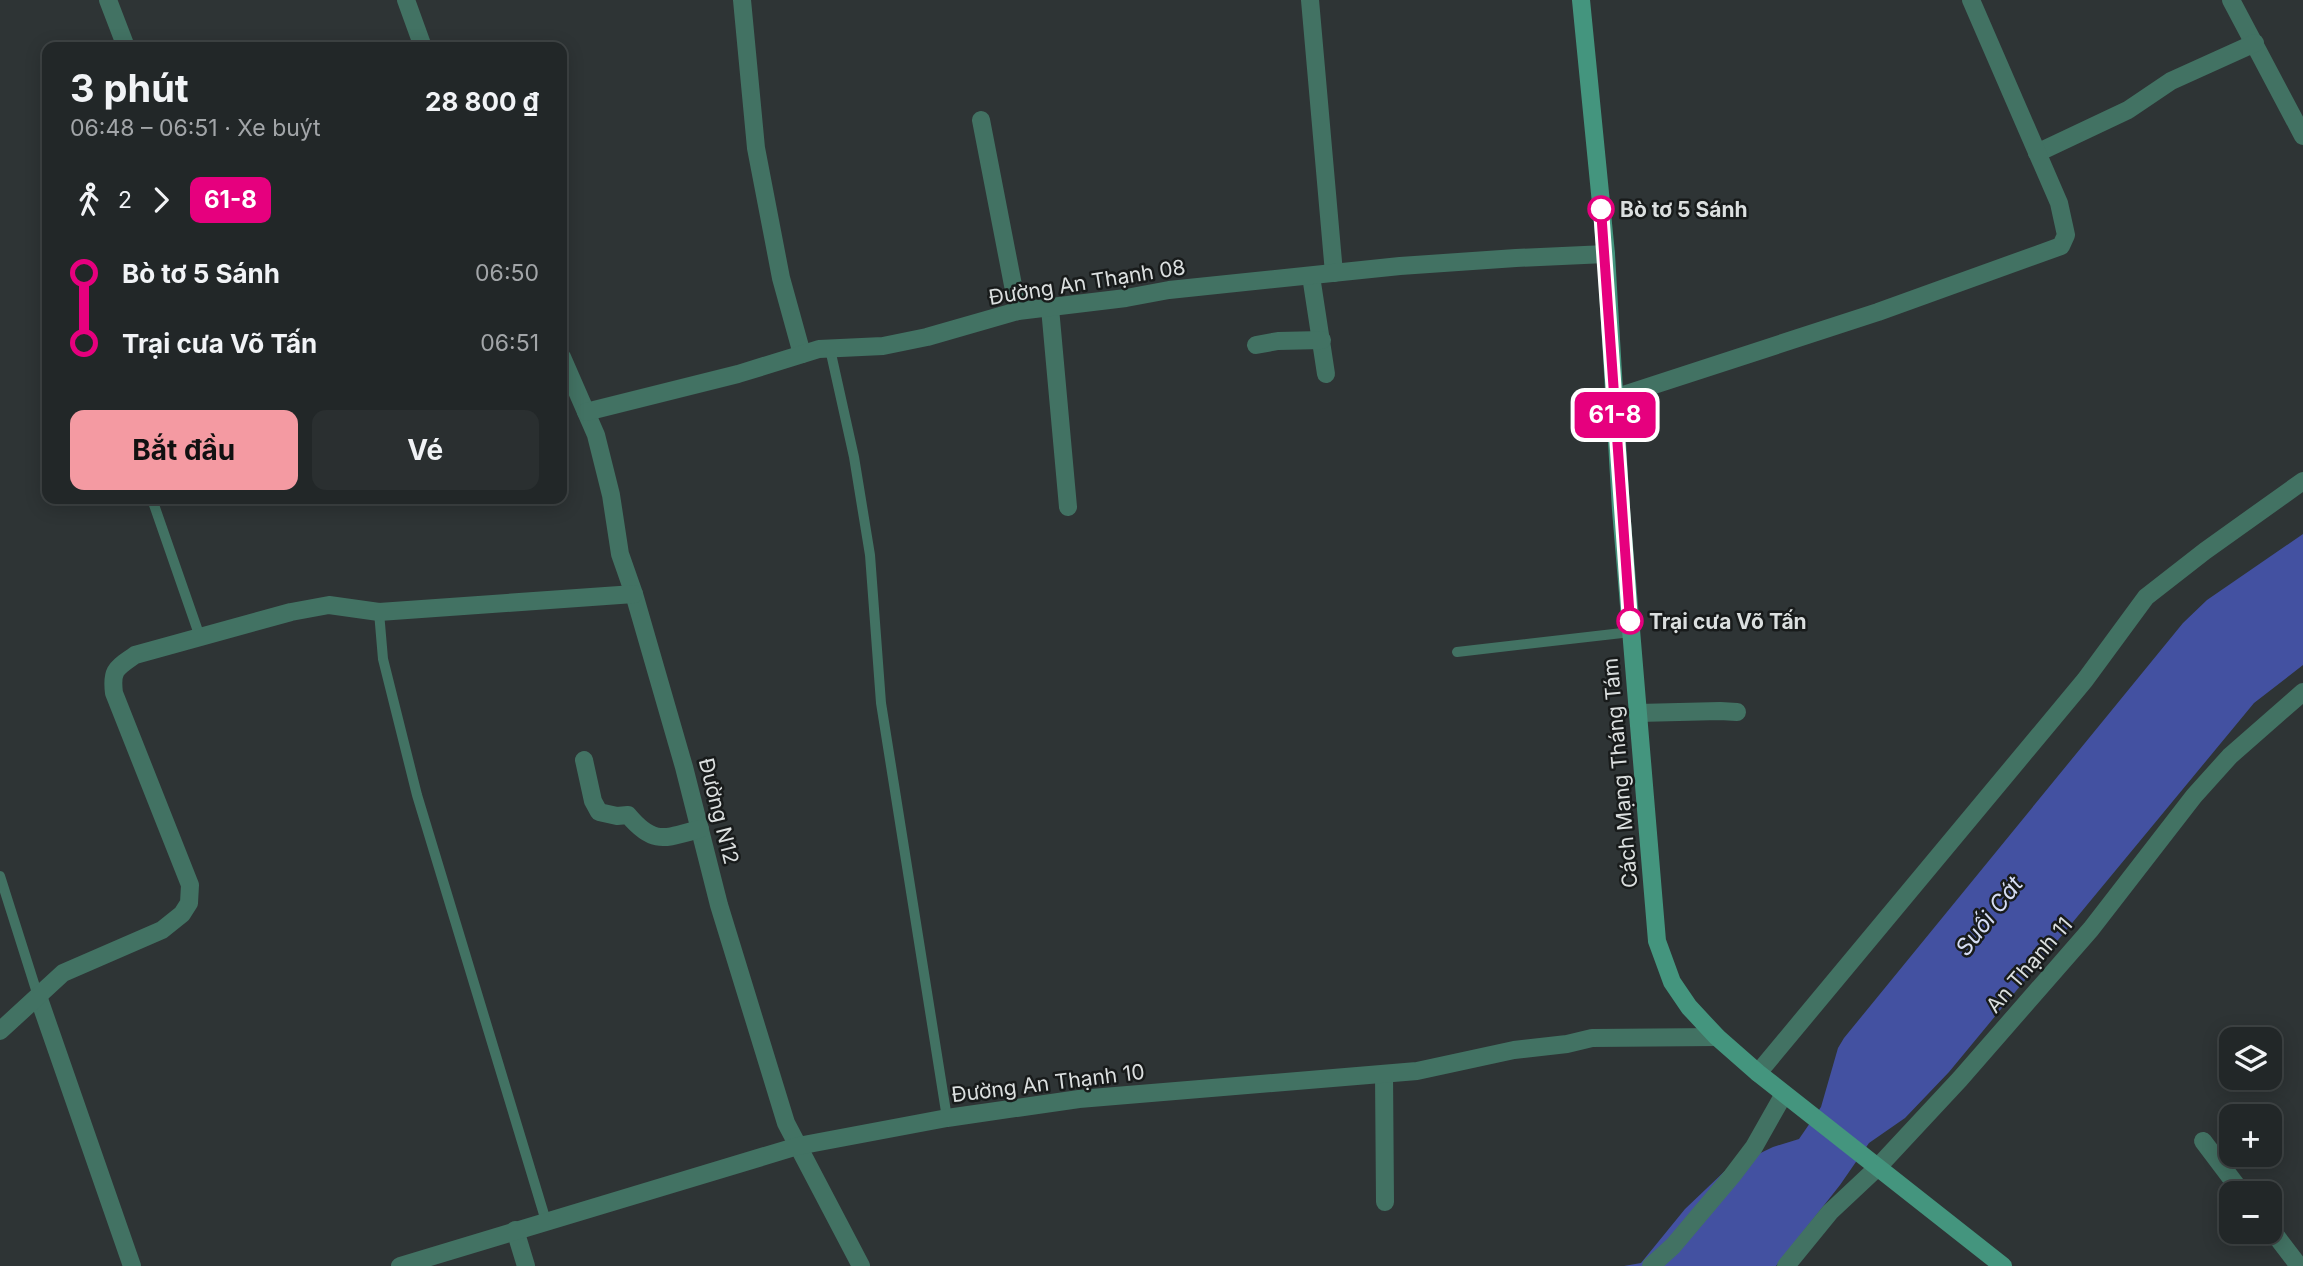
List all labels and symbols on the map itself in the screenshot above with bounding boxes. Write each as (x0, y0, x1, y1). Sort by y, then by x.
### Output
marker: Bò tơ 5 Sánh (1588, 196, 1614, 222)
place label: Bò tơ 5 Sánh (1620, 197, 1748, 222)
street label: Đường An Thạnh 08 (987, 254, 1187, 310)
line badge: 61-8 (1566, 392, 1664, 438)
marker: Trại cưa Võ Tấn (1617, 608, 1643, 634)
place label: Trại cưa Võ Tấn (1649, 609, 1807, 634)
street label: Cách Mạng Tháng Tám (1597, 657, 1643, 889)
street label: Đường N12 (694, 755, 744, 867)
water label: Suối Cát (1949, 871, 2029, 961)
street label: An Thạnh 11 (1981, 912, 2077, 1018)
street label: Đường An Thạnh 10 (950, 1059, 1146, 1107)

